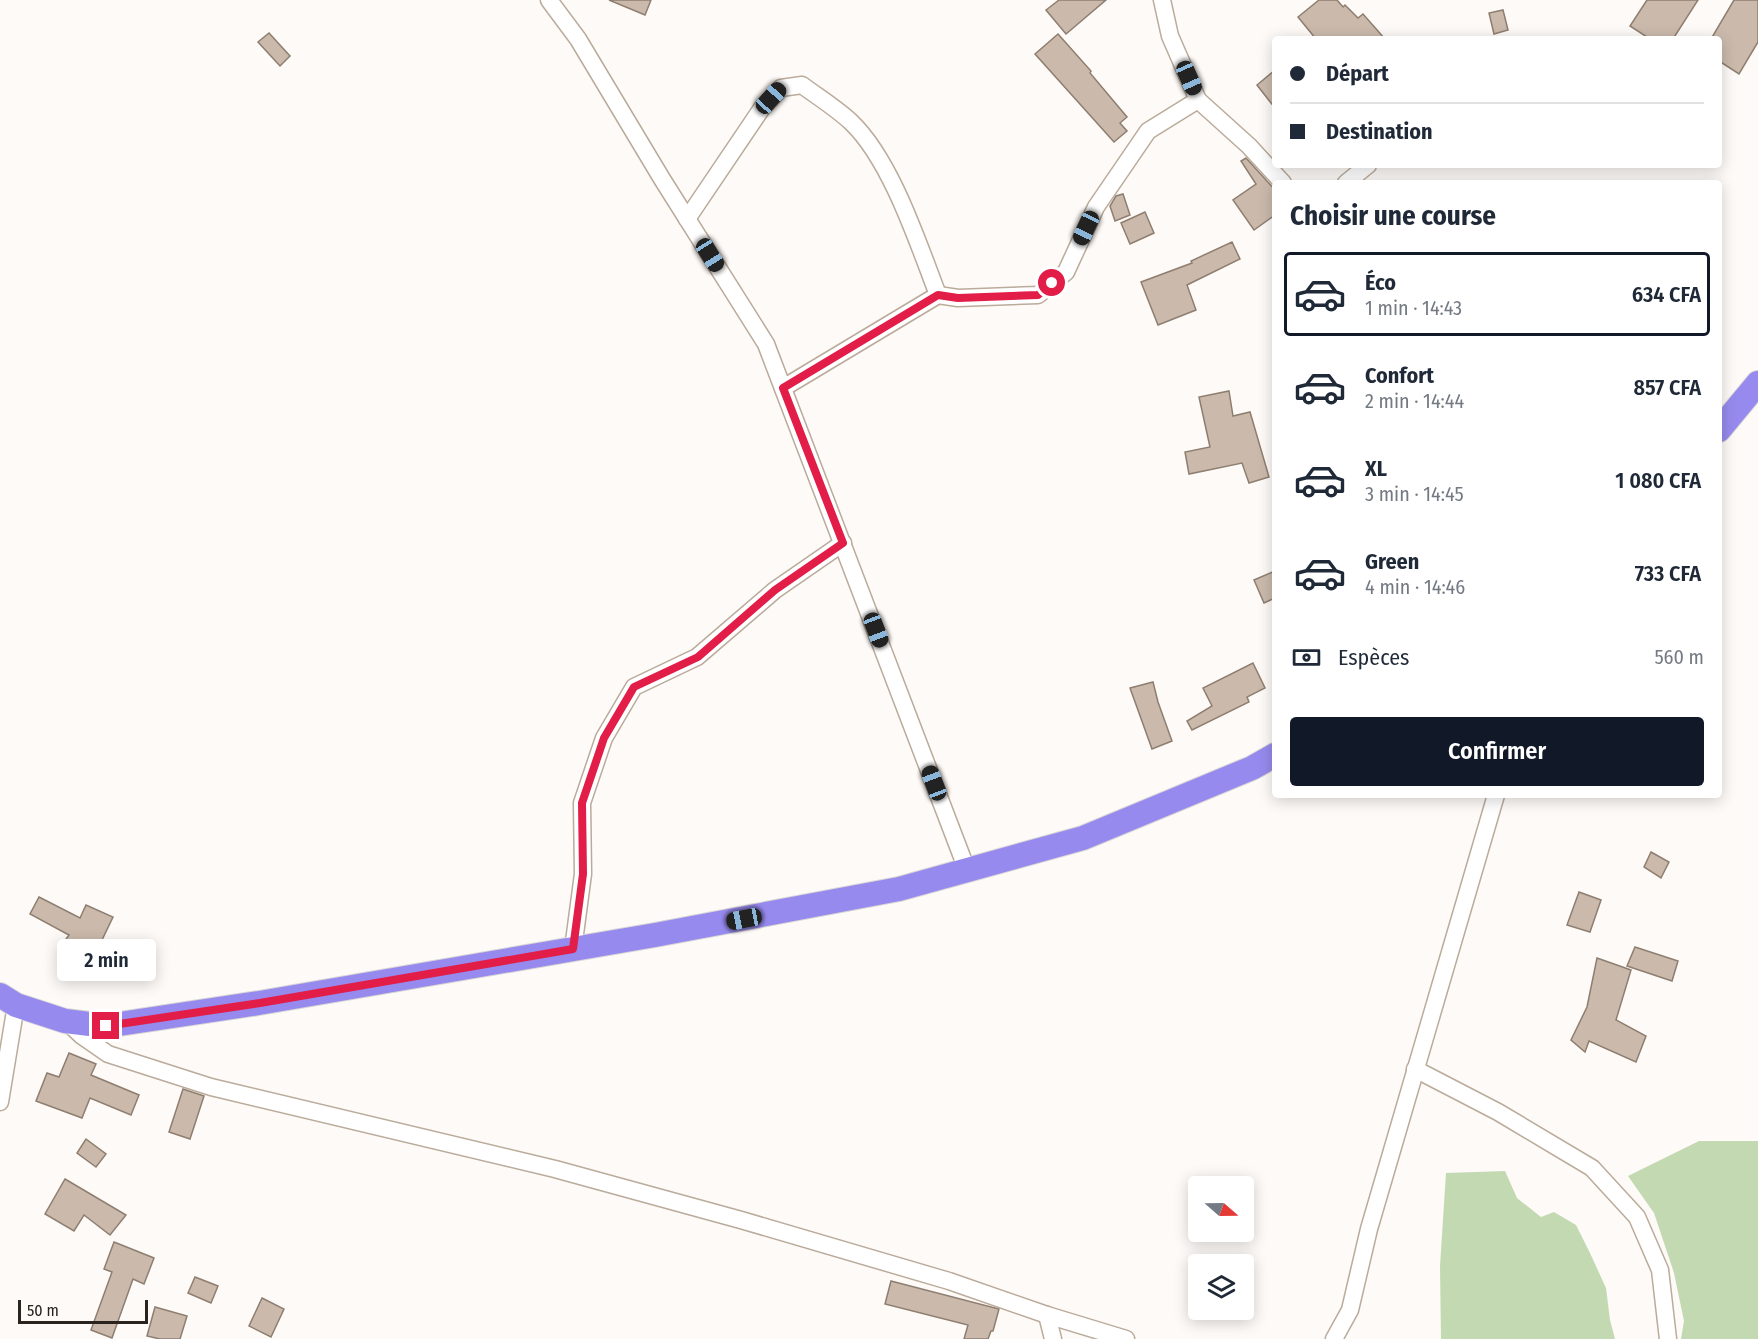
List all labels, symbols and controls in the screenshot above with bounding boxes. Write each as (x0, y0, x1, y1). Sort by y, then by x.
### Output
car (1173, 58, 1205, 98)
text: Départ (1326, 60, 1389, 87)
car (752, 79, 790, 117)
text: Destination (1326, 118, 1433, 145)
text: Choisir une course (1290, 200, 1496, 232)
car (1070, 208, 1102, 248)
car (693, 235, 727, 275)
icon: car (1293, 267, 1347, 321)
route start (1038, 269, 1065, 296)
text: Éco (1365, 269, 1396, 296)
text: 634 CFA (1632, 281, 1701, 308)
text: 1 min · 14:43 (1365, 296, 1462, 320)
icon: car (1293, 360, 1347, 414)
text: Confort (1365, 362, 1434, 389)
text: 857 CFA (1634, 374, 1701, 401)
text: 2 min · 14:44 (1365, 389, 1464, 413)
icon: car (1293, 453, 1347, 507)
text: XL (1365, 455, 1387, 482)
text: 1 080 CFA (1615, 467, 1701, 494)
text: 3 min · 14:45 (1365, 482, 1464, 506)
icon: car (1293, 546, 1347, 600)
text: Green (1365, 548, 1419, 575)
text: 733 CFA (1635, 560, 1701, 587)
text: 4 min · 14:46 (1365, 575, 1465, 599)
car (861, 610, 891, 650)
icon: cash (1290, 641, 1323, 674)
text: Espèces (1338, 644, 1409, 671)
text: 560 m (1654, 645, 1704, 669)
button: Confirmer (1290, 717, 1704, 786)
car (919, 763, 949, 803)
car (725, 907, 763, 931)
callout: 2 min (57, 939, 156, 981)
text: 2 min (84, 948, 129, 972)
route end (92, 1012, 119, 1039)
north arrow (1188, 1176, 1254, 1242)
map controls (1188, 1176, 1254, 1320)
button: layers (1188, 1254, 1254, 1320)
scale bar (18, 1297, 148, 1324)
text: 50 m (27, 1301, 59, 1320)

